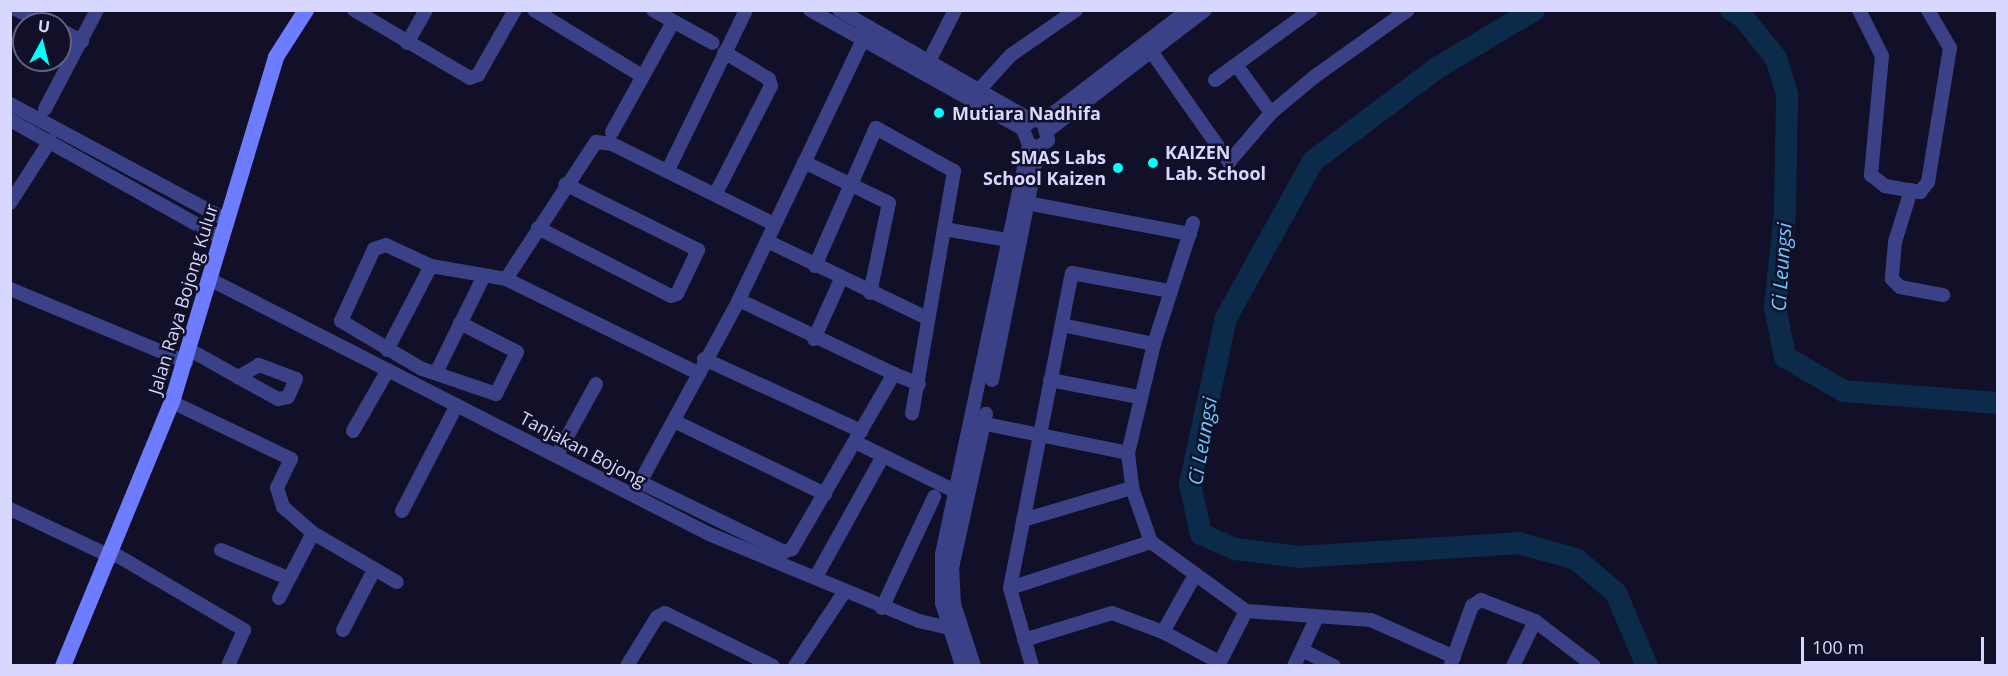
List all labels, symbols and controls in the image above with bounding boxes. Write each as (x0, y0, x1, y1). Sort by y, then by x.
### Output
north arrow (12, 12, 72, 72)
text: U (37, 14, 51, 38)
place label: Mutiara Nadhifa (952, 102, 1101, 124)
marker: Mutiara Nadhifa (930, 104, 948, 122)
place label: KAIZEN Lab. School (1165, 142, 1266, 184)
place label: SMAS Labs School Kaizen (983, 147, 1106, 190)
marker: KAIZEN Lab. School (1146, 156, 1160, 170)
marker: SMAS Labs School Kaizen (1111, 161, 1125, 175)
street label: Jalan Raya Bojong Kulur (144, 201, 222, 397)
water label: Ci Leungsi (1766, 222, 1796, 312)
water label: Ci Leungsi (1182, 395, 1222, 487)
street label: Tanjakan Bojong (516, 407, 650, 491)
scale bar (1804, 625, 1987, 663)
text: 100 m (1812, 635, 1864, 659)

